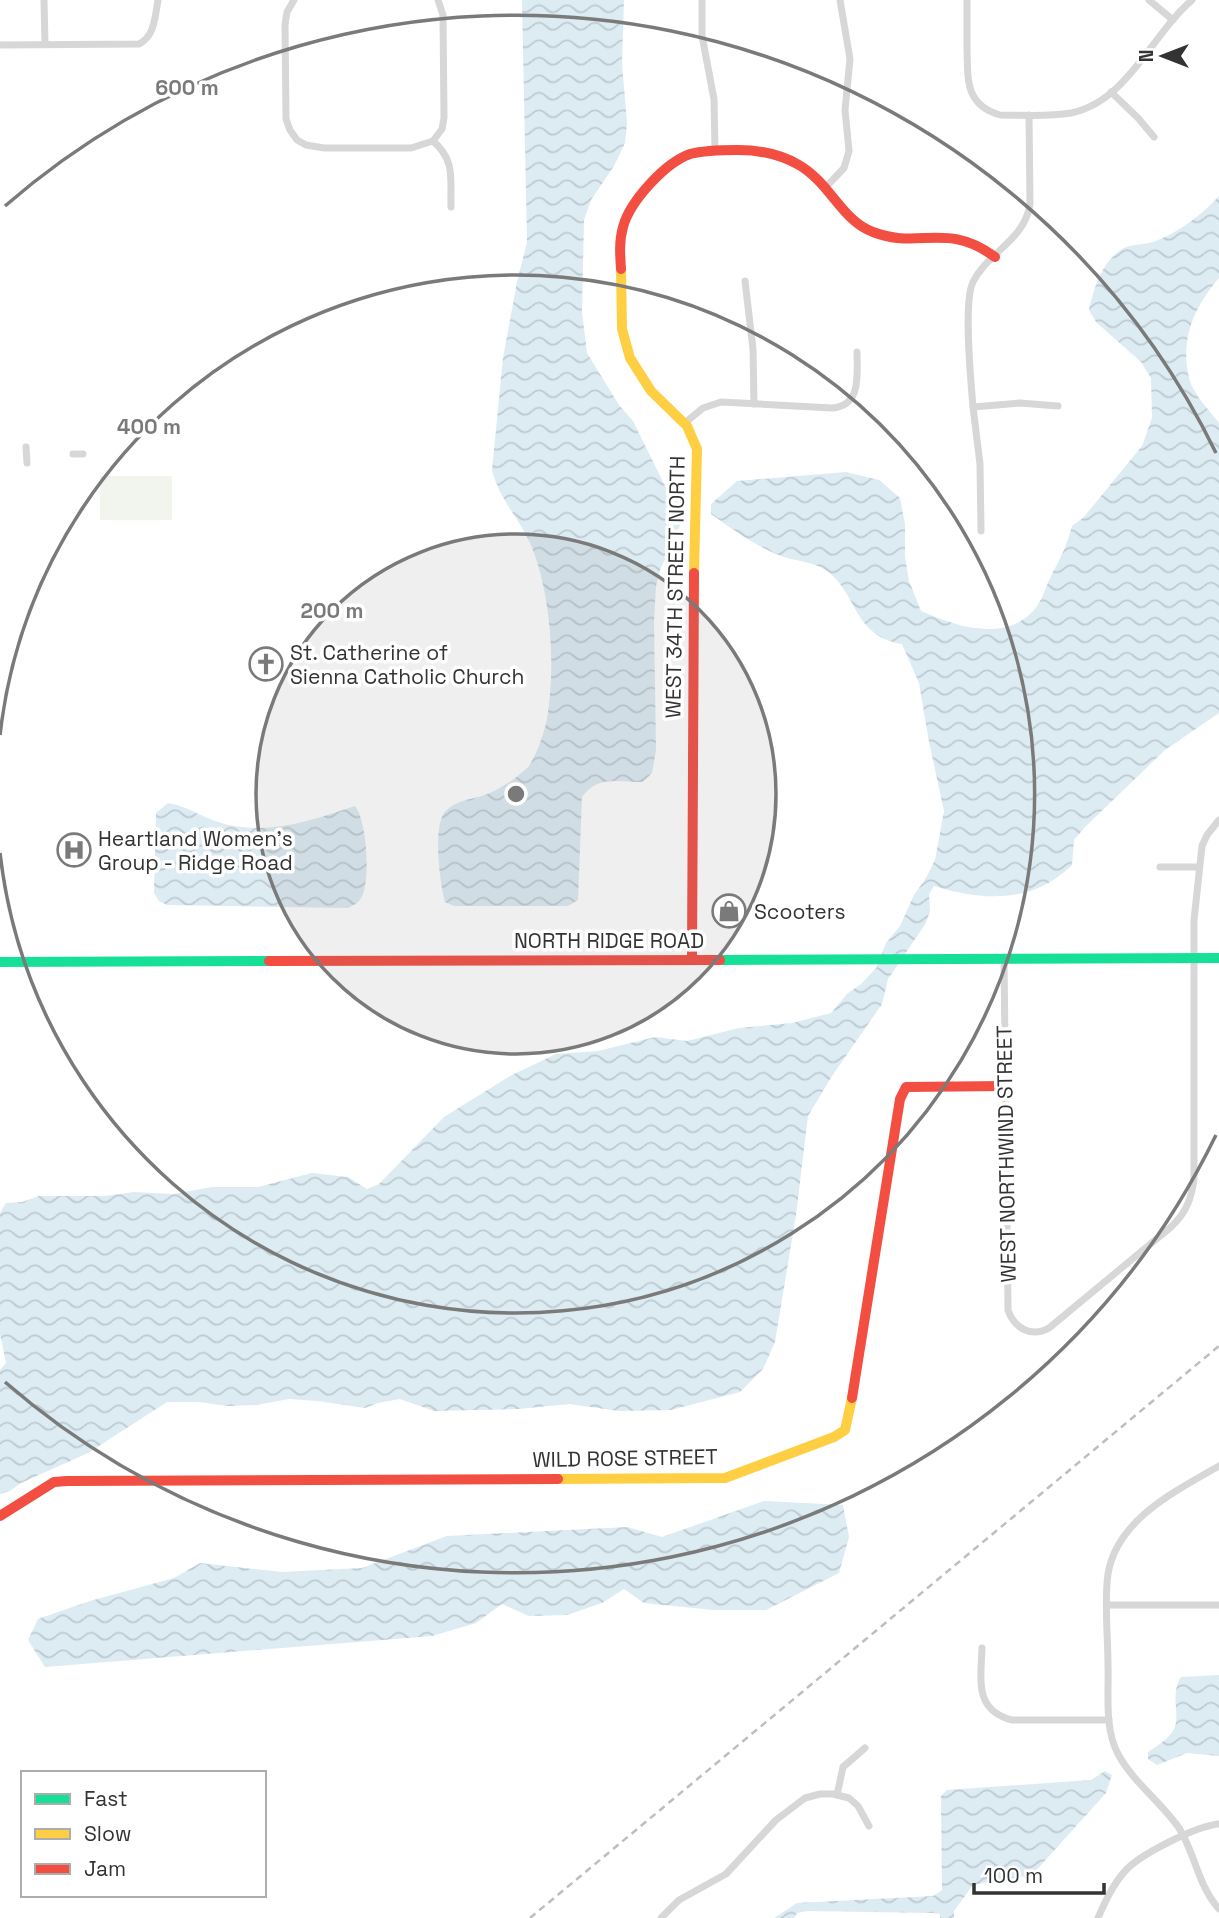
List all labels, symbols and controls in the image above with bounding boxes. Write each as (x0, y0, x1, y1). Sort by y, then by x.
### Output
north arrow (1128, 21, 1198, 91)
text: N (1134, 50, 1159, 62)
text: 600 m (155, 74, 219, 101)
text: 400 m (117, 413, 181, 440)
street label: WEST 34TH STREET NORTH (659, 455, 691, 719)
text: 200 m (301, 597, 363, 624)
place label: St. Catherine of Sienna Catholic Church (290, 639, 524, 690)
church icon: St. Catherine of Sienna Catholic Church (247, 645, 285, 683)
centre of rings (504, 782, 528, 806)
place label: Heartland Women's Group - Ridge Road (98, 825, 293, 876)
hospital icon: Heartland Women's Group - Ridge Road (55, 831, 93, 869)
shop icon: Scooters (710, 892, 748, 930)
place label: Scooters (754, 898, 845, 925)
street label: NORTH RIDGE ROAD (514, 927, 704, 954)
street label: WEST NORTHWIND STREET (990, 1025, 1022, 1283)
street label: WILD ROSE STREET (532, 1443, 718, 1473)
legend (21, 1771, 266, 1897)
text: Fast (84, 1785, 128, 1812)
text: Slow (84, 1820, 132, 1847)
scale bar (974, 1852, 1104, 1896)
text: Jam (84, 1855, 126, 1882)
text: 100 m (984, 1862, 1043, 1889)

